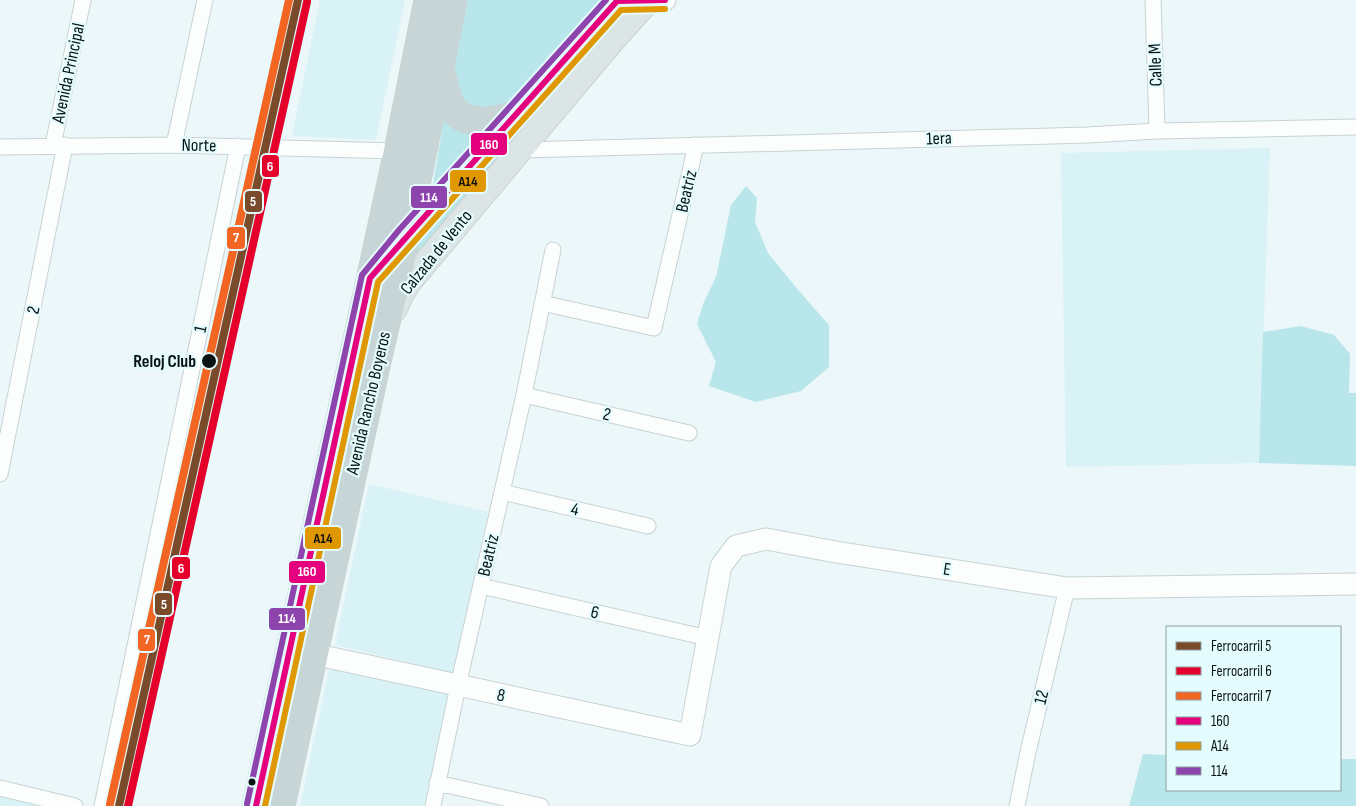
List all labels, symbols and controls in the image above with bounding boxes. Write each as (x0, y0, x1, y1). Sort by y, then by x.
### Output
street label: Avenida Principal (47, 21, 89, 126)
street label: Calle M (1144, 43, 1167, 87)
street label: 1era (926, 128, 952, 149)
line badge: 160 (470, 132, 508, 156)
street label: Norte (181, 135, 216, 156)
text: 160 (480, 136, 499, 153)
line badge: 6 (261, 154, 280, 178)
text: 6 (267, 158, 274, 175)
street label: Beatriz (671, 167, 702, 214)
line badge: A14 (449, 169, 487, 193)
text: A14 (458, 173, 478, 190)
line badge: 114 (410, 185, 448, 209)
text: 114 (420, 189, 438, 206)
line badge: 5 (244, 190, 263, 213)
text: 5 (250, 193, 256, 210)
street label: Calzada de Vento (396, 206, 477, 299)
line badge: 7 (226, 226, 246, 250)
text: 7 (233, 229, 240, 246)
street label: 2 (22, 304, 45, 316)
street label: 1 (190, 323, 212, 334)
street label: Avenida Rancho Boyeros (342, 330, 395, 478)
place label: Reloj Club (133, 351, 196, 372)
marker: Reloj Club (200, 352, 218, 370)
street label: 2 (601, 403, 613, 426)
street label: 4 (569, 498, 581, 521)
line badge: A14 (304, 526, 342, 550)
text: A14 (313, 530, 333, 547)
street label: Beatriz (473, 531, 504, 578)
line badge: 6 (171, 556, 191, 580)
street label: E (942, 559, 952, 580)
text: 6 (178, 560, 185, 577)
line badge: 160 (288, 560, 326, 584)
text: 160 (298, 563, 317, 580)
line badge: 5 (154, 592, 173, 616)
text: 5 (161, 596, 167, 613)
street label: 6 (589, 601, 601, 624)
line badge: 114 (268, 607, 306, 631)
text: 114 (278, 610, 296, 627)
legend (1166, 626, 1341, 791)
line badge: 7 (137, 628, 156, 652)
text: 7 (144, 631, 151, 648)
text: Ferrocarril 5 (1211, 637, 1271, 656)
text: Ferrocarril 6 (1211, 662, 1272, 681)
street label: 8 (495, 684, 507, 707)
text: Ferrocarril 7 (1211, 687, 1271, 706)
street label: 12 (1030, 688, 1053, 706)
text: 160 (1211, 712, 1230, 731)
text: A14 (1210, 737, 1229, 756)
text: 114 (1211, 762, 1228, 781)
unlabelled marker (247, 777, 257, 787)

